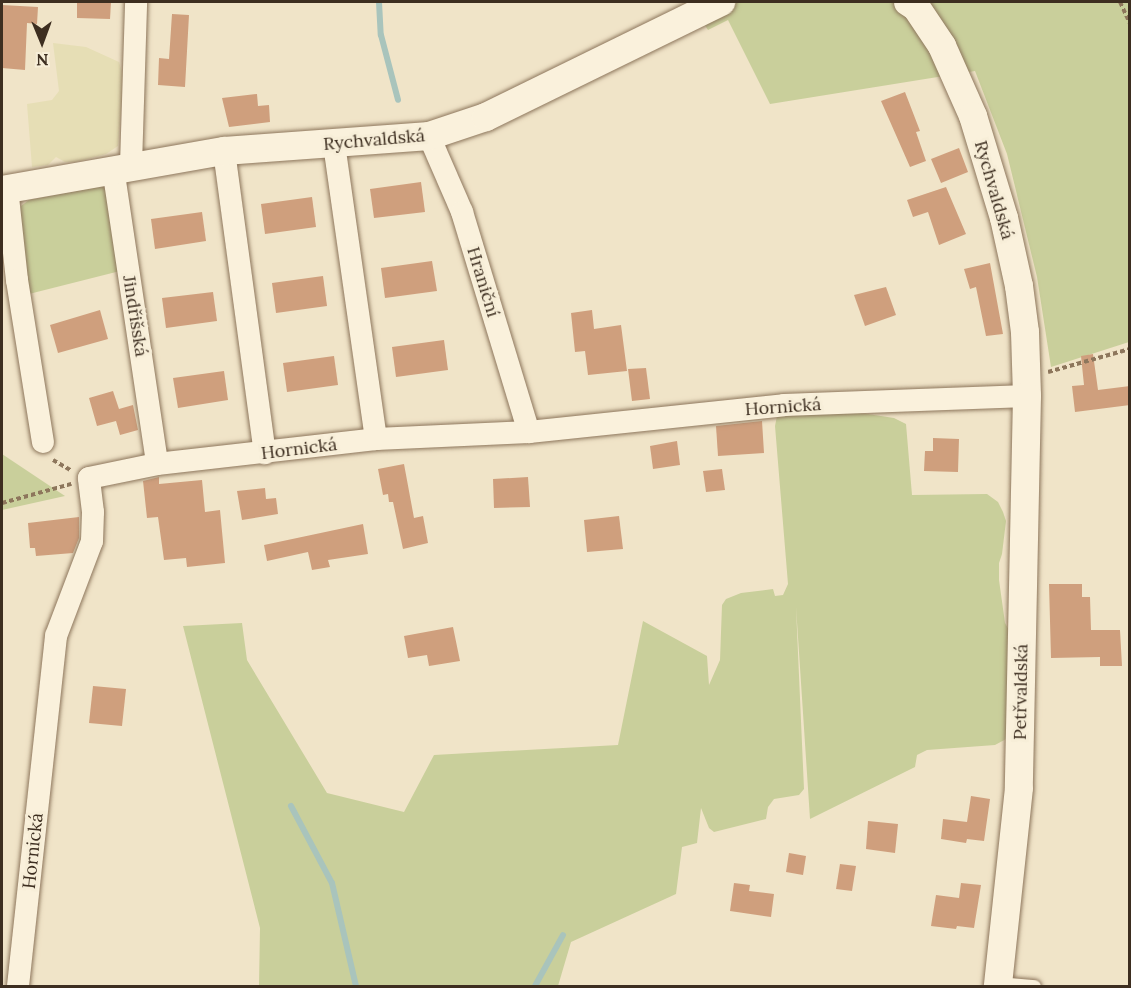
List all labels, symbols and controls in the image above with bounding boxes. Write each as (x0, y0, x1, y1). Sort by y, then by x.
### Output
north arrow (12, 12, 72, 72)
text: N (36, 50, 49, 70)
street label: Rychvaldská (322, 125, 426, 155)
street label: Rychvaldská (970, 138, 1018, 242)
street label: Hraniční (462, 244, 504, 320)
street label: Jindřišská (118, 274, 152, 358)
street label: Hornická (744, 394, 822, 420)
street label: Hornická (260, 434, 338, 464)
street label: Petřvaldská (1009, 644, 1033, 740)
street label: Hornická (18, 812, 48, 890)

